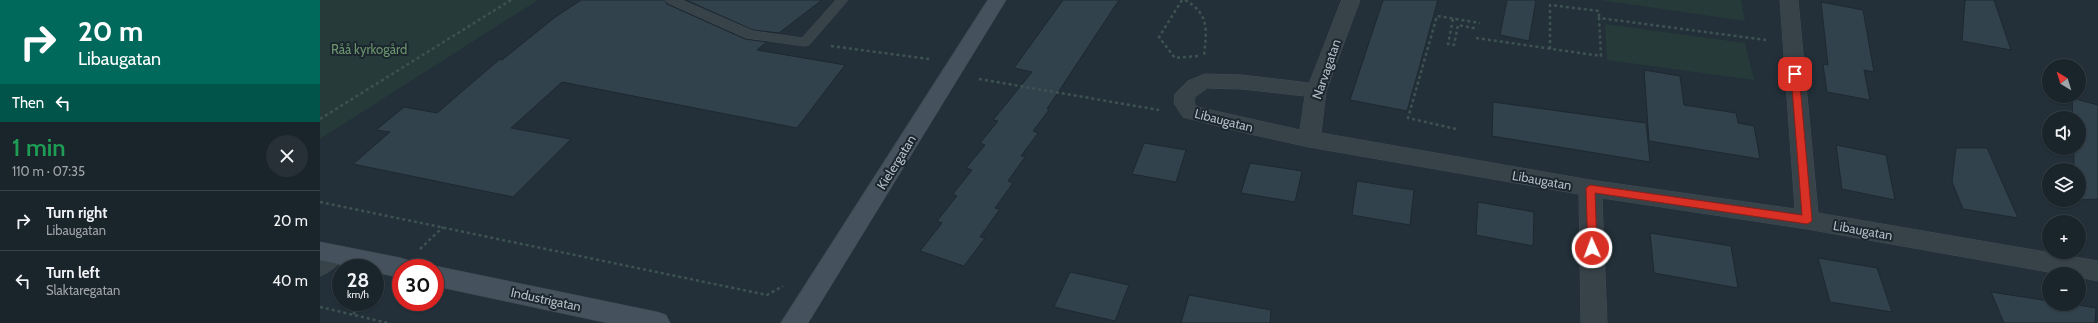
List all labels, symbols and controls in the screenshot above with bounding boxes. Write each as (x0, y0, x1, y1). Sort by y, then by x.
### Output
text: 20 m (78, 14, 143, 48)
icon: right (12, 16, 64, 68)
street label: Narvagatan (1308, 37, 1344, 101)
park label: Råå kyrkogård (331, 41, 407, 57)
text: Libaugatan (78, 48, 161, 70)
pin (1778, 57, 1812, 91)
north arrow (2042, 59, 2086, 103)
map controls (2042, 59, 2086, 311)
icon: arrive (1784, 63, 1806, 85)
icon: left (52, 92, 74, 114)
text: Then (12, 94, 44, 112)
street label: Libaugatan (1193, 105, 1255, 135)
button: sound (2042, 111, 2086, 155)
street label: Kielergatan (873, 132, 919, 192)
text: 1 min (12, 133, 66, 162)
button: close (266, 135, 308, 177)
text: 110 m · 07:35 (12, 163, 85, 179)
button: layers (2042, 163, 2086, 207)
street label: Libaugatan (1511, 167, 1573, 193)
text: Turn right (46, 204, 107, 222)
icon: right (12, 210, 34, 232)
text: 20 m (273, 212, 308, 230)
button: + (2042, 215, 2086, 259)
street label: Libaugatan (1832, 217, 1894, 243)
text: Libaugatan (46, 222, 106, 238)
position arrow (1571, 227, 1613, 269)
speed limit sign: 30 (392, 259, 444, 311)
text: Turn left (46, 264, 100, 282)
button: − (2042, 267, 2086, 311)
text: 28 (347, 268, 369, 292)
icon: left (12, 270, 34, 292)
text: 40 m (272, 272, 308, 290)
text: Slaktaregatan (46, 282, 120, 298)
street label: Industrigatan (509, 284, 583, 314)
text: km/h (347, 288, 369, 301)

